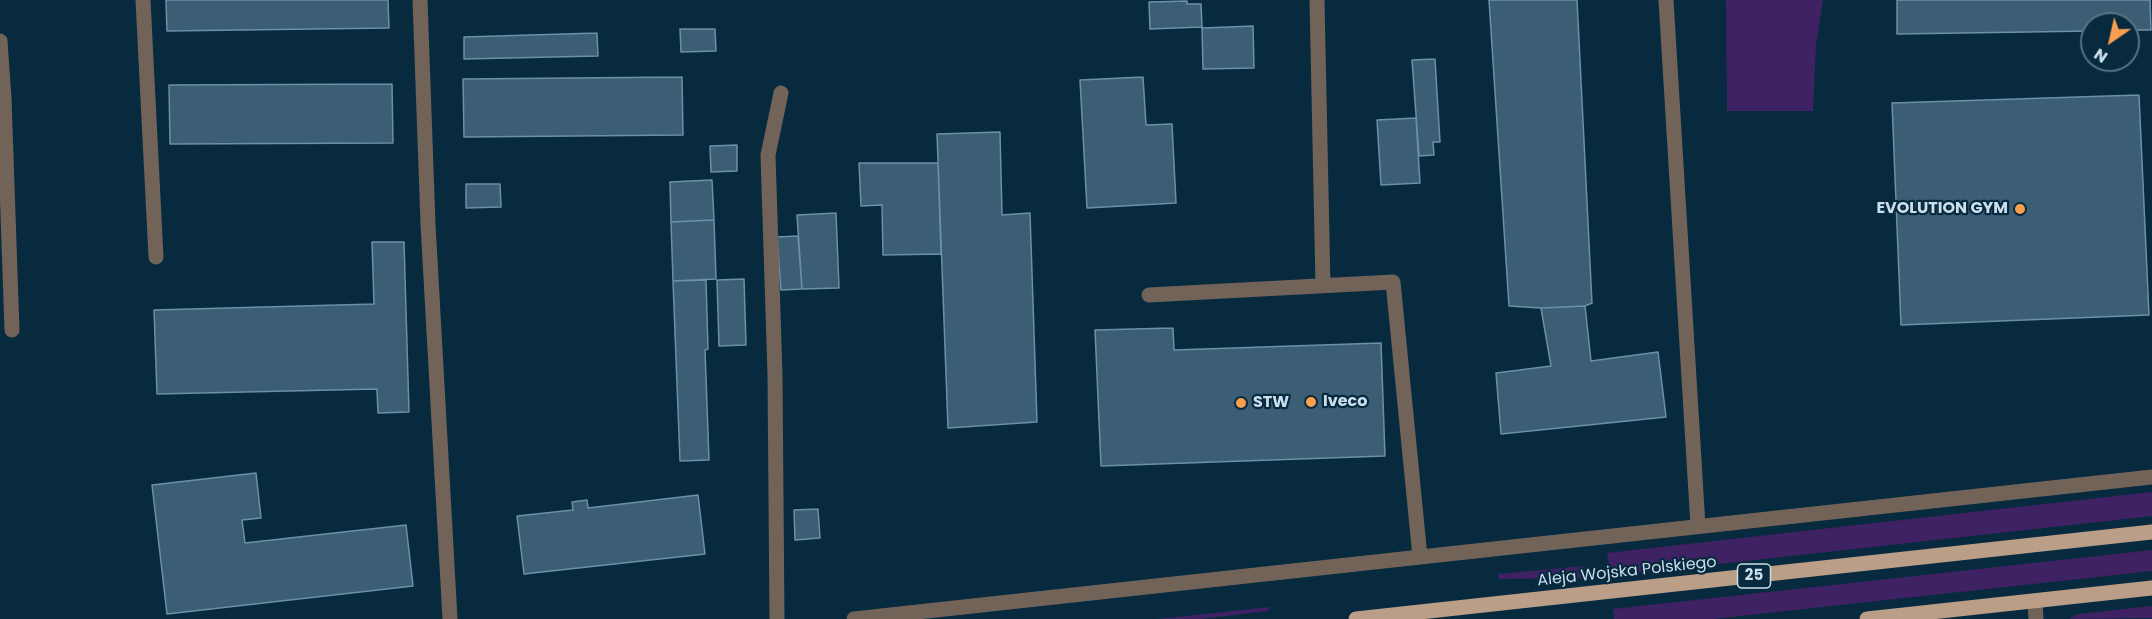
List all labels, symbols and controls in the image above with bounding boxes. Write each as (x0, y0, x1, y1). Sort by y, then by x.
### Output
north arrow (2080, 12, 2140, 72)
text: N (2089, 43, 2112, 69)
place label: EVOLUTION GYM (1876, 199, 2008, 219)
marker: EVOLUTION GYM (2013, 202, 2027, 216)
place label: Iveco (1323, 392, 1367, 412)
place label: STW (1253, 393, 1289, 413)
marker: Iveco (1304, 395, 1318, 409)
marker: STW (1234, 396, 1248, 410)
street label: Aleja Wojska Polskiego (1536, 553, 1718, 591)
road number: 25 (1738, 564, 1770, 588)

